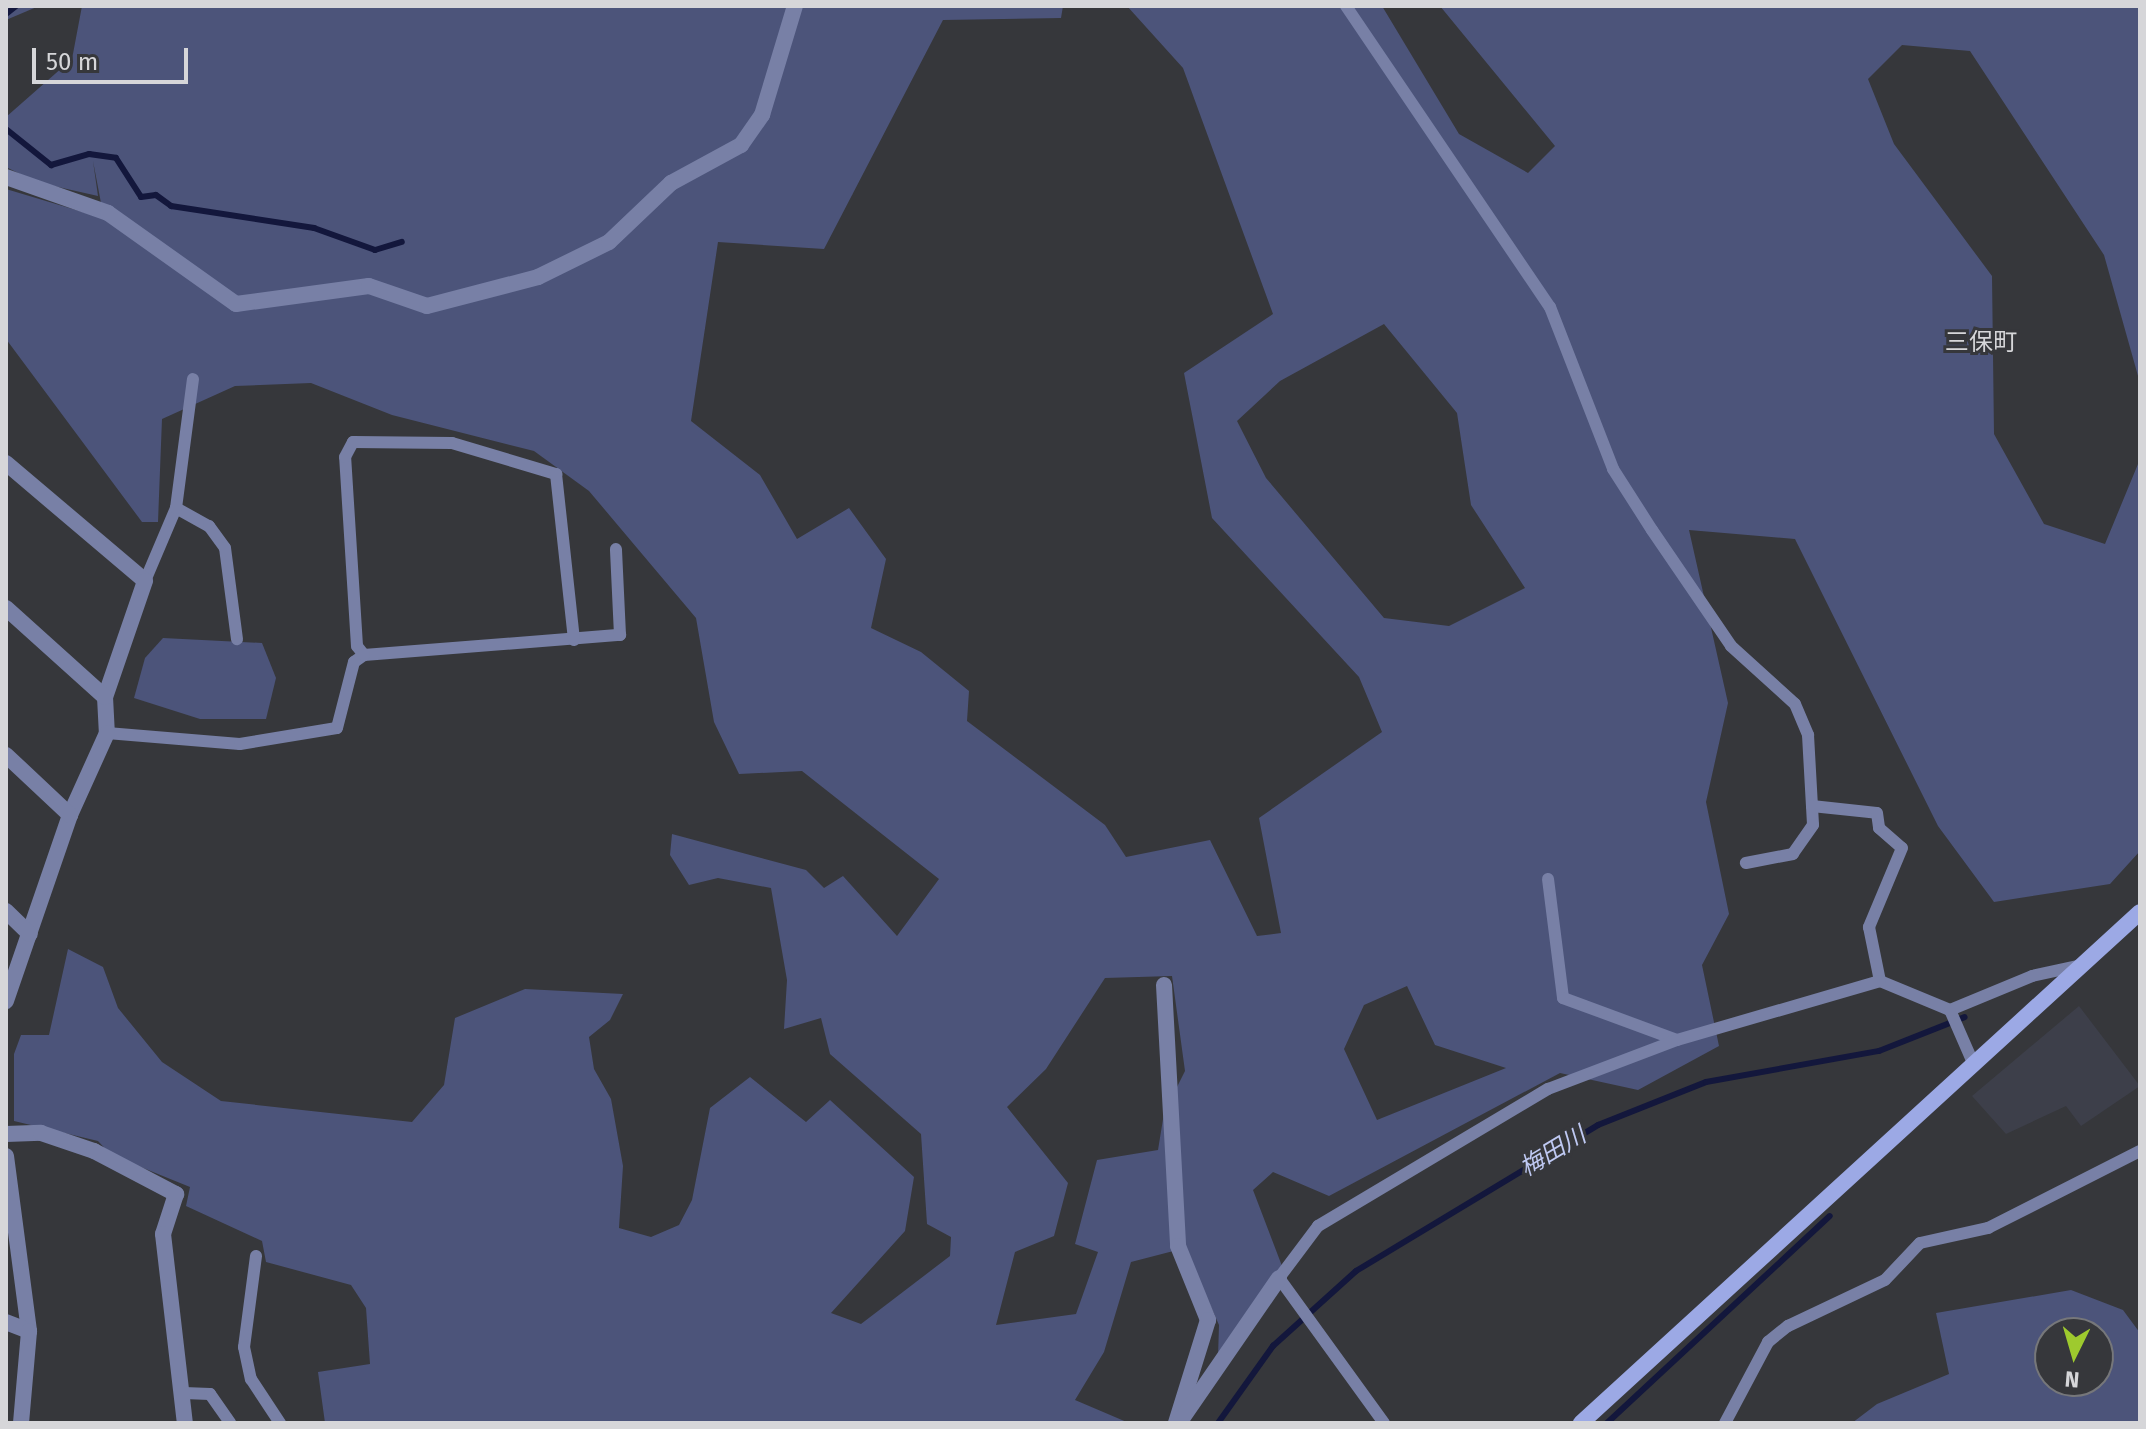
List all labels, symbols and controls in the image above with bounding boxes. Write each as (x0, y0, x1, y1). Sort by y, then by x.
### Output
scale bar (36, 32, 192, 82)
text: 50 m (46, 48, 98, 76)
district label: 三保町 (1945, 329, 2017, 357)
water label: 梅田川 (1515, 1121, 1591, 1183)
north arrow (2034, 1317, 2114, 1397)
text: N (2064, 1365, 2080, 1393)

